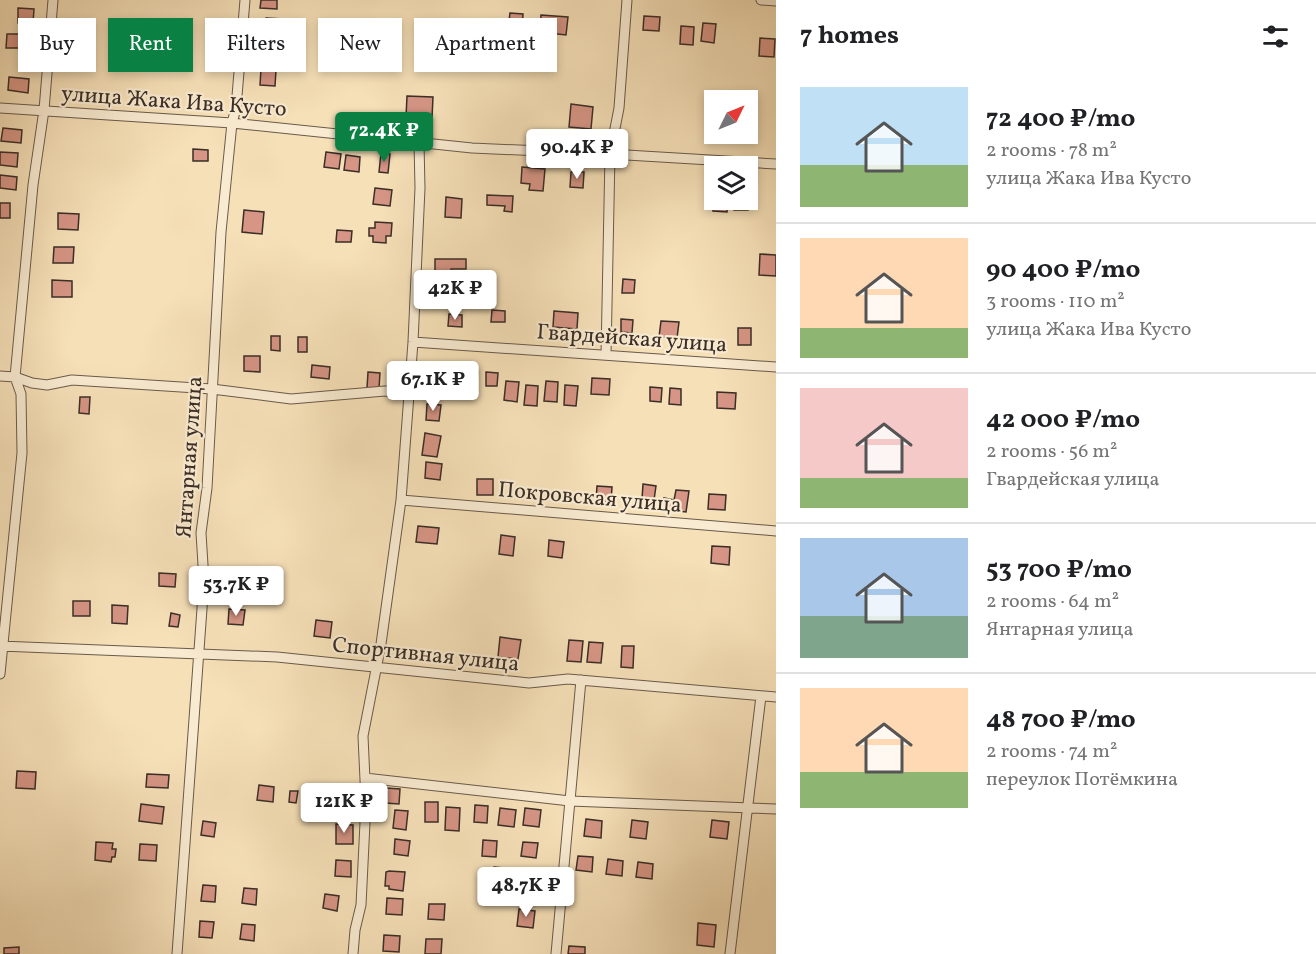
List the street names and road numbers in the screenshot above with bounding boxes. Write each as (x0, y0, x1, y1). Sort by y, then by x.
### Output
street label: улица Жака Ива Кусто (60, 79, 288, 126)
street label: Гвардейская улица (536, 317, 728, 362)
street label: Янтарная улица (169, 375, 212, 539)
street label: Покровская улица (497, 475, 683, 522)
street label: Спортивная улица (331, 630, 521, 681)

